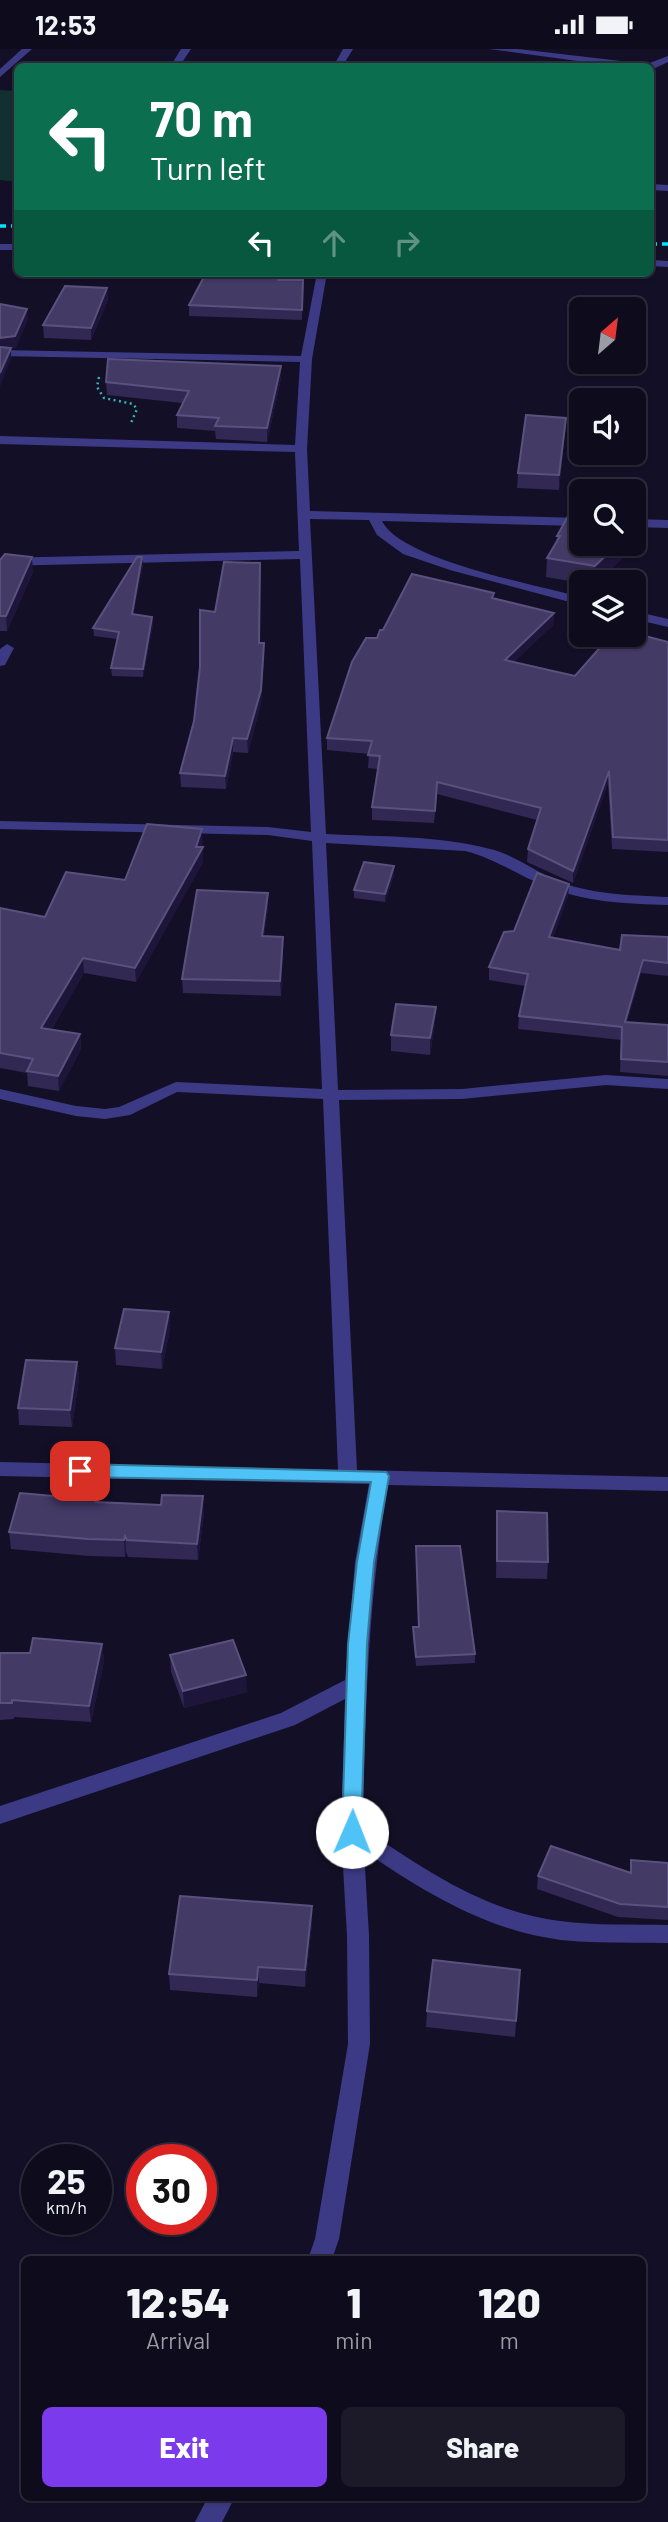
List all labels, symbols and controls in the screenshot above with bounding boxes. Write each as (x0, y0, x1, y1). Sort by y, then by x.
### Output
text: 12:53 (35, 9, 96, 40)
text: 70 m (150, 88, 253, 147)
icon: left (35, 91, 126, 182)
text: Turn left (150, 148, 267, 186)
icon: left (242, 224, 280, 262)
icon: ahead (315, 224, 353, 262)
icon: right (388, 224, 426, 262)
north arrow (569, 297, 646, 375)
map controls (569, 297, 646, 647)
button: sound (569, 388, 646, 465)
button: search (569, 479, 646, 556)
button: layers (569, 570, 646, 647)
pin (50, 1441, 110, 1501)
icon: arrive (61, 1452, 99, 1490)
position arrow (315, 1795, 389, 1869)
speed limit sign: 30 (126, 2144, 217, 2235)
text: 25 (47, 2159, 86, 2201)
text: km/h (46, 2196, 87, 2218)
text: 12:54 (126, 2276, 230, 2326)
text: 1 (346, 2276, 361, 2326)
text: 120 (478, 2276, 541, 2326)
text: Arrival (146, 2326, 210, 2354)
text: min (335, 2326, 373, 2354)
text: m (500, 2326, 519, 2354)
button: Exit (42, 2407, 327, 2487)
button: Share (341, 2407, 625, 2487)

